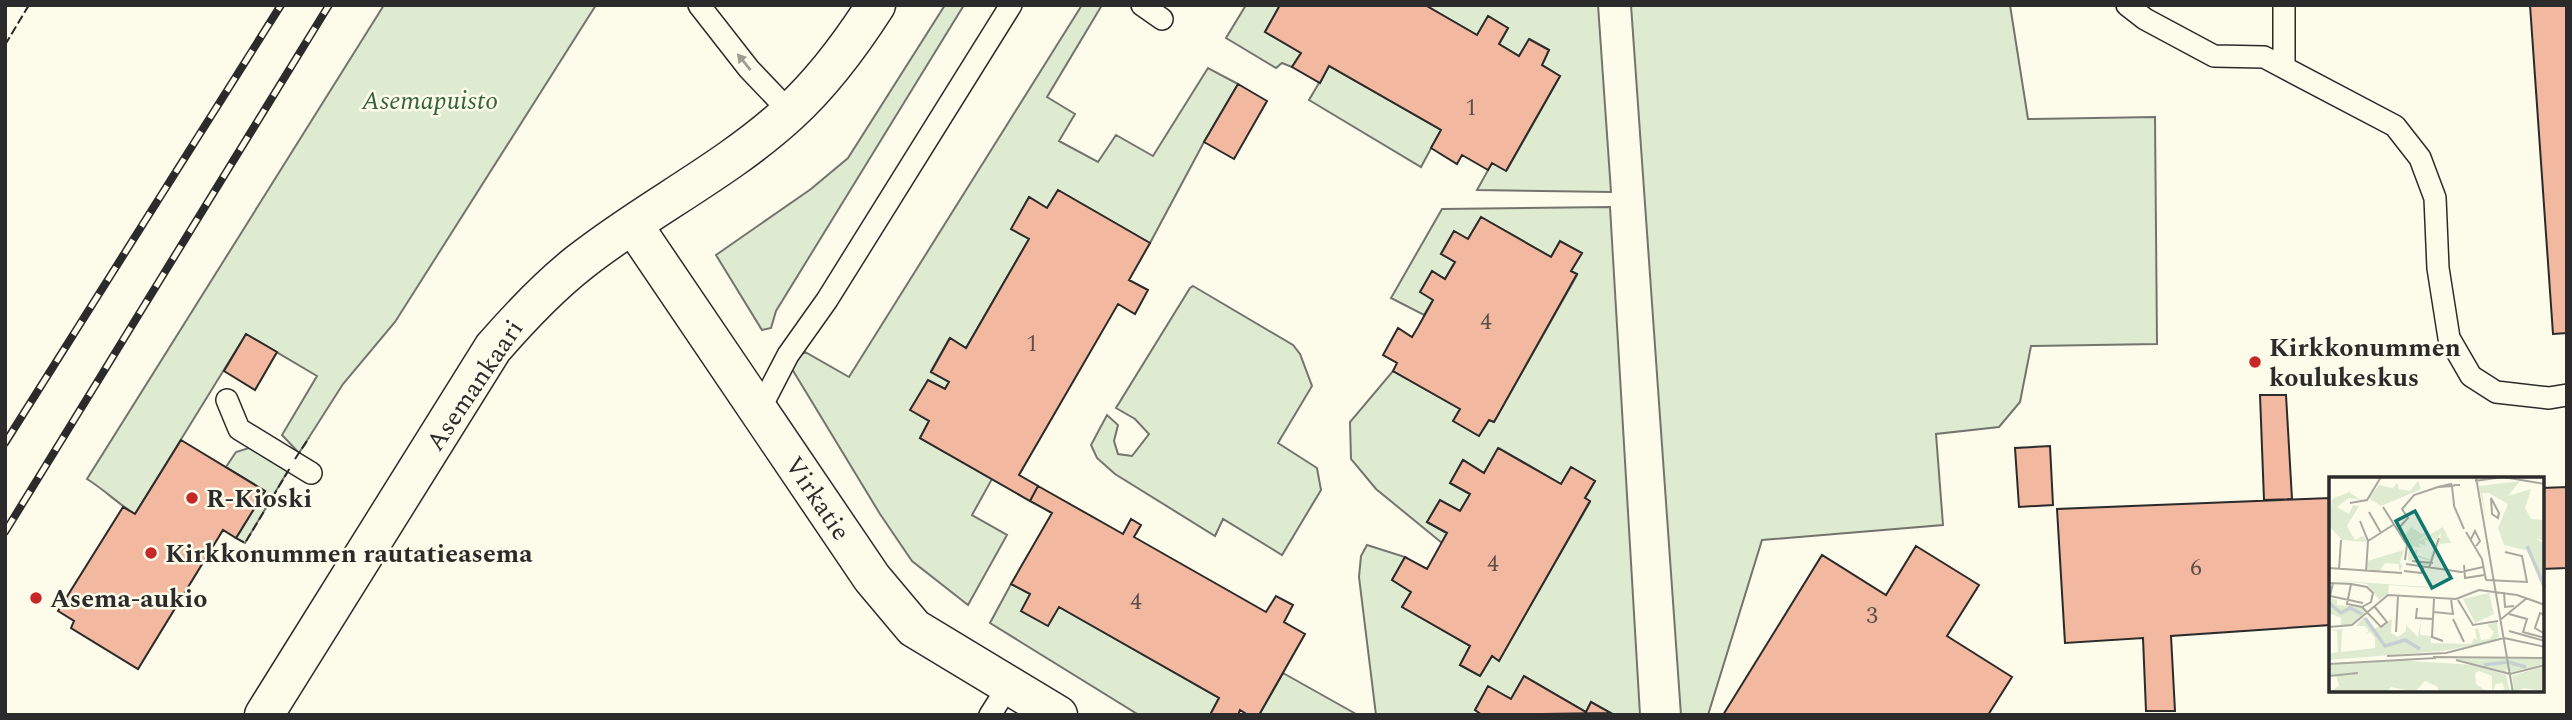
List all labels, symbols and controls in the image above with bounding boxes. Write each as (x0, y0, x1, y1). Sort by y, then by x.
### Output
one-way arrow (736, 54, 751, 72)
park label: Asemapuisto (361, 81, 498, 121)
house number: 1 (1465, 91, 1477, 126)
house number: 4 (1480, 305, 1492, 340)
street label: Asemankaari (416, 312, 534, 459)
house number: 1 (1026, 327, 1038, 362)
place label: Kirkkonummen koulukeskus (2269, 328, 2461, 398)
marker: Kirkkonummen koulukeskus (2247, 354, 2263, 370)
street label: Virkatie (774, 448, 860, 549)
inset map (2329, 477, 2544, 692)
place label: R-Kioski (206, 479, 312, 519)
marker: R-Kioski (184, 490, 200, 506)
place label: Kirkkonummen rautatieasema (165, 534, 533, 574)
marker: Kirkkonummen rautatieasema (143, 545, 159, 561)
house number: 4 (1487, 547, 1499, 582)
house number: 6 (2190, 551, 2202, 586)
place label: Asema-aukio (50, 579, 207, 619)
house number: 4 (1130, 585, 1142, 620)
marker: Asema-aukio (28, 590, 44, 606)
house number: 3 (1866, 599, 1878, 634)

